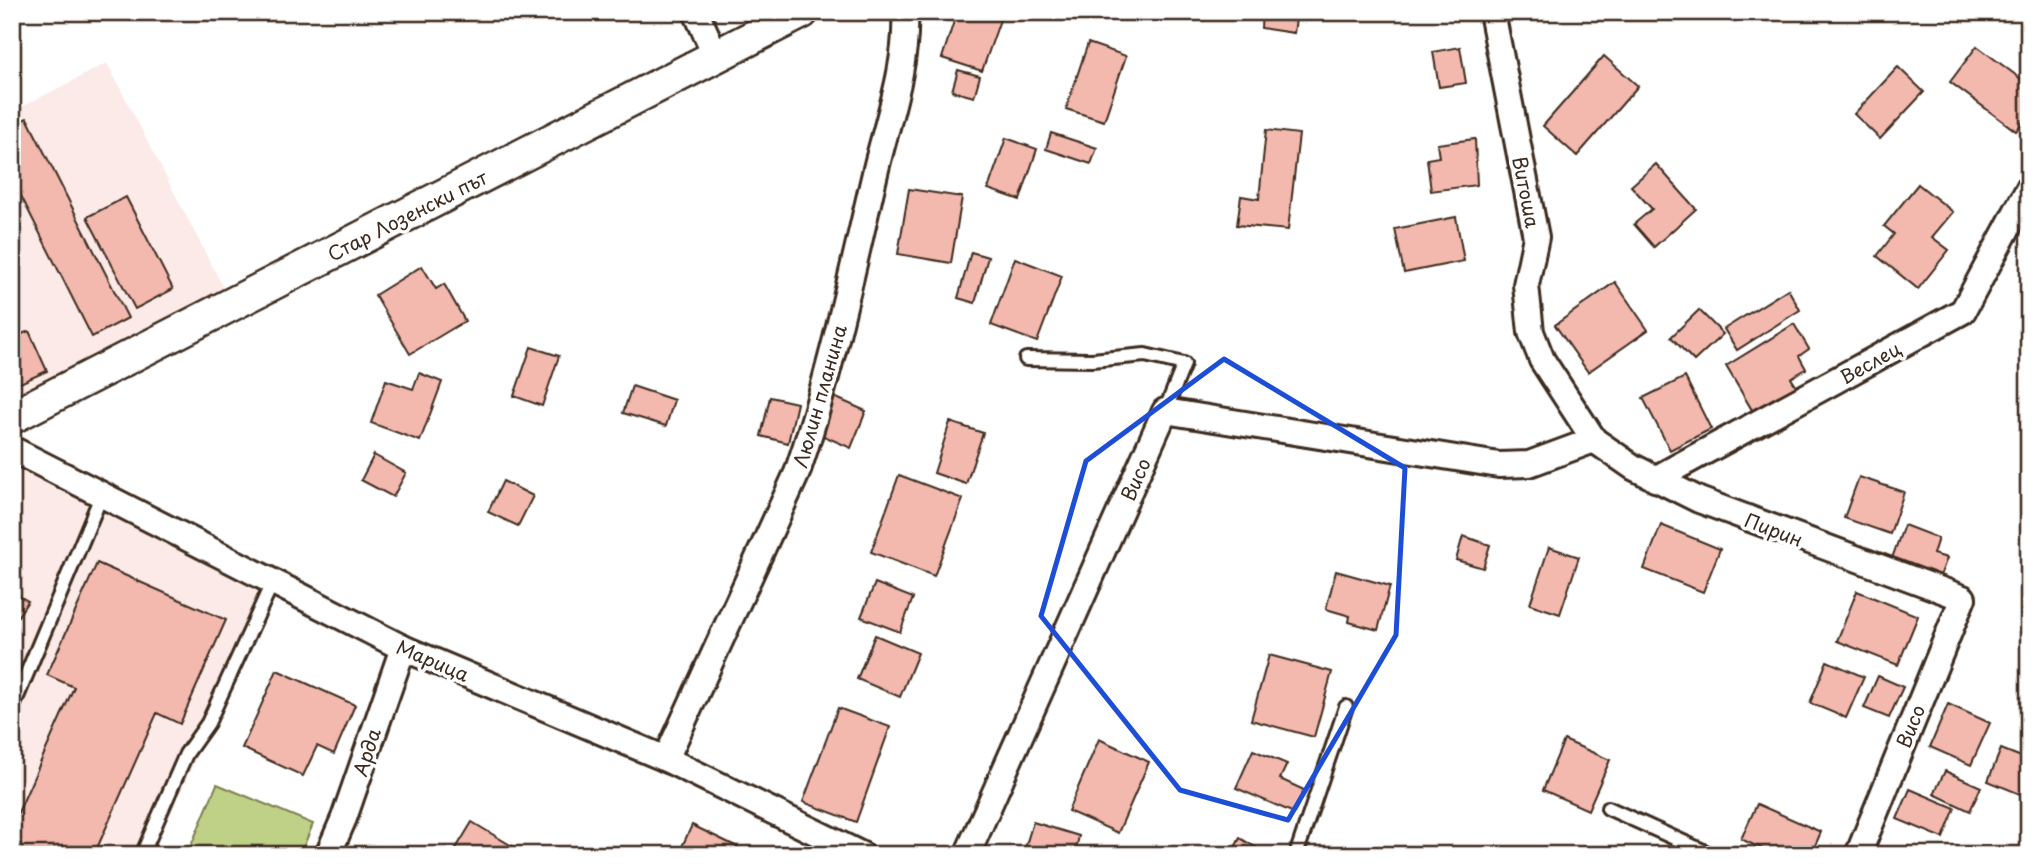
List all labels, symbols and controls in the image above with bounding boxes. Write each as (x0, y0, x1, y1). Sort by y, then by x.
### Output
street label: Витоша (1506, 154, 1548, 231)
street label: Стар Лозенски път (322, 162, 493, 267)
street label: Люлин планина (785, 321, 853, 471)
street label: Веслец (1834, 334, 1906, 390)
street label: Висо (1113, 453, 1157, 505)
street label: Пирин (1741, 505, 1807, 553)
street label: Марица (392, 632, 474, 688)
street label: Висо (1889, 700, 1931, 752)
street label: Арда (345, 724, 387, 780)

